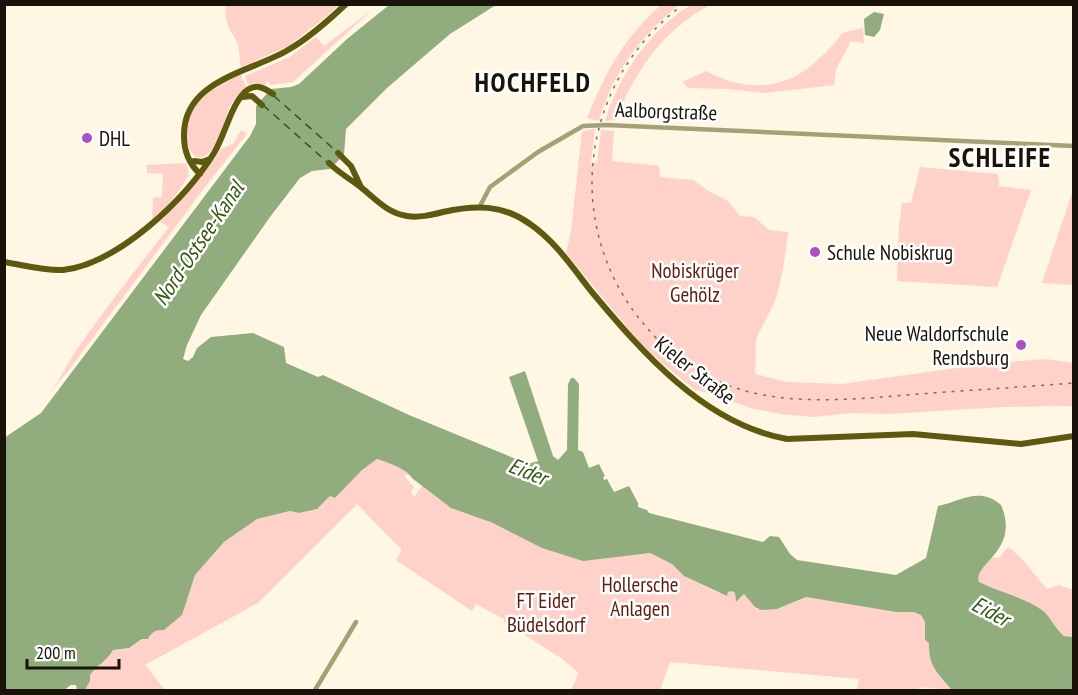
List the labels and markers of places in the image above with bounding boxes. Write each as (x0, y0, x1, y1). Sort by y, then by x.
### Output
place label: DHL (99, 125, 130, 152)
marker: DHL (80, 131, 94, 145)
place label: Schule Nobiskrug (827, 239, 953, 266)
marker: Schule Nobiskrug (808, 245, 822, 259)
place label: Neue Waldorfschule Rendsburg (865, 320, 1009, 371)
marker: Neue Waldorfschule Rendsburg (1014, 338, 1028, 352)

